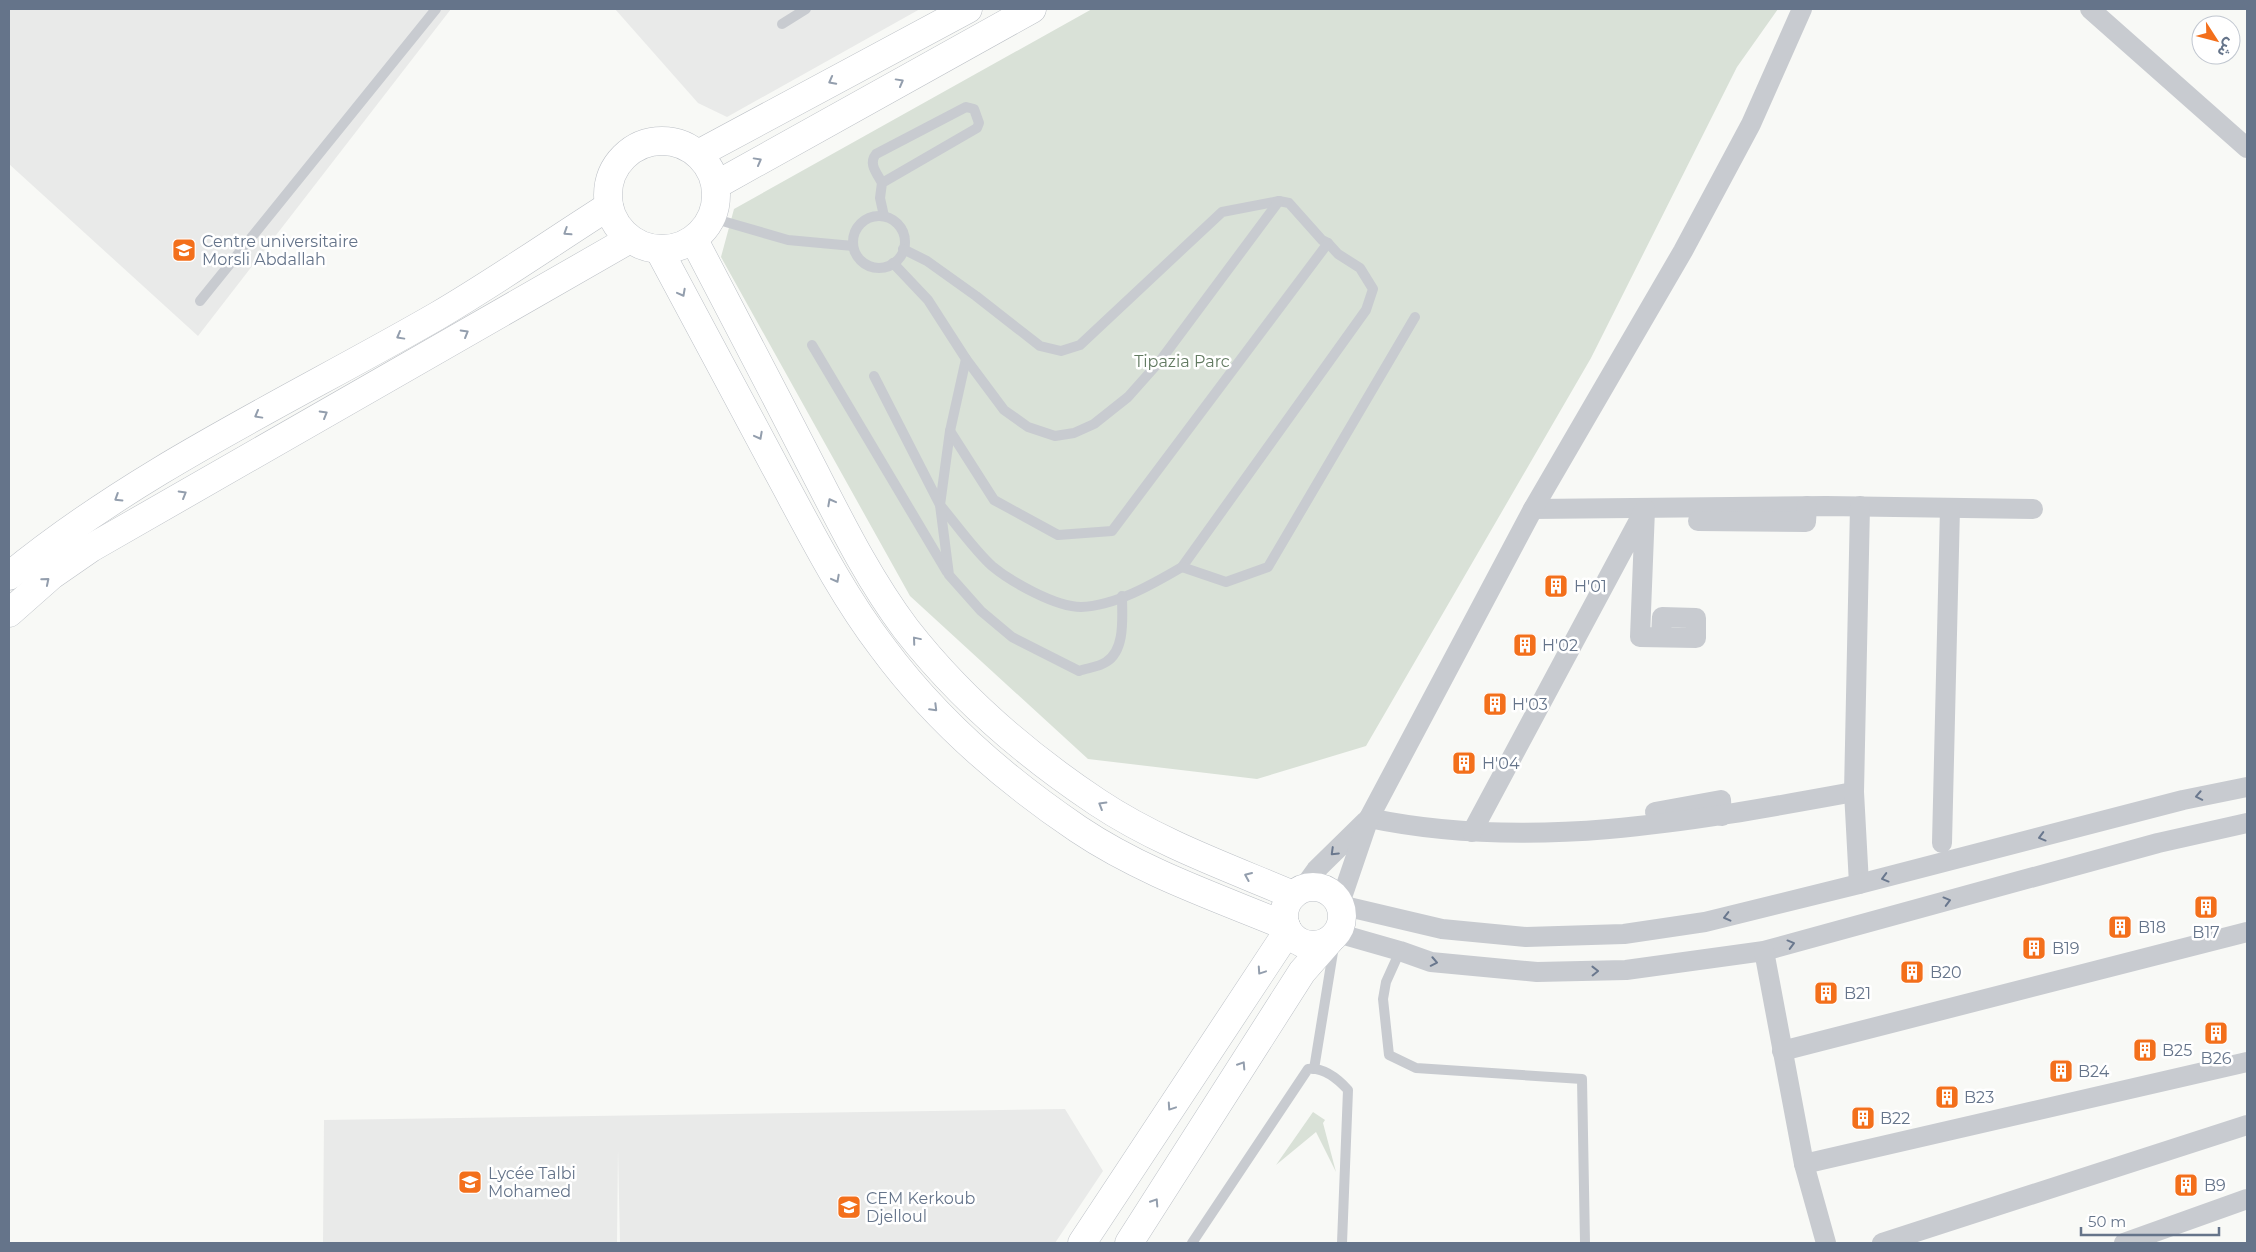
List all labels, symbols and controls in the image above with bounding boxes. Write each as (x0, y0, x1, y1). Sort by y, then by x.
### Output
north arrow (2191, 15, 2241, 65)
text: ش (2214, 35, 2239, 61)
one-way arrow (828, 75, 837, 85)
one-way arrow (895, 78, 904, 88)
one-way arrow (753, 158, 762, 168)
one-way arrow (564, 226, 573, 236)
place label: Centre universitaire Morsli Abdallah (202, 232, 358, 269)
school or university icon: Centre universitaire Morsli Abdallah (171, 237, 197, 263)
one-way arrow (676, 287, 686, 296)
one-way arrow (396, 330, 405, 340)
one-way arrow (460, 330, 469, 340)
park label: Tipazia Parc (1134, 352, 1230, 371)
one-way arrow (254, 409, 263, 419)
one-way arrow (319, 410, 328, 420)
one-way arrow (753, 431, 763, 440)
one-way arrow (114, 491, 123, 501)
one-way arrow (177, 491, 186, 501)
one-way arrow (827, 498, 837, 507)
building icon: H'01 (1543, 573, 1569, 599)
one-way arrow (830, 574, 840, 583)
one-way arrow (40, 577, 49, 586)
place label: H'01 (1574, 577, 1607, 596)
building icon: H'02 (1512, 632, 1538, 658)
place label: H'02 (1542, 636, 1578, 655)
one-way arrow (913, 637, 922, 646)
building icon: H'03 (1482, 691, 1508, 717)
place label: H'03 (1512, 695, 1548, 714)
one-way arrow (928, 702, 937, 711)
building icon: H'04 (1451, 750, 1477, 776)
place label: H'04 (1482, 754, 1520, 773)
one-way arrow (2195, 791, 2204, 801)
one-way arrow (1099, 802, 1108, 811)
one-way arrow (2038, 831, 2047, 841)
one-way arrow (1331, 846, 1340, 855)
one-way arrow (1244, 871, 1253, 882)
one-way arrow (1881, 872, 1889, 882)
building icon: B17 (2193, 894, 2219, 920)
one-way arrow (1943, 897, 1951, 907)
one-way arrow (1723, 911, 1731, 921)
building icon: B18 (2107, 914, 2133, 940)
place label: B18 (2138, 918, 2166, 937)
place label: B17 (2192, 923, 2220, 942)
building icon: B19 (2021, 935, 2047, 961)
one-way arrow (1786, 939, 1795, 950)
place label: B19 (2052, 939, 2080, 958)
one-way arrow (1429, 956, 1438, 966)
building icon: B20 (1899, 959, 1925, 985)
place label: B20 (1930, 963, 1962, 982)
one-way arrow (1258, 966, 1267, 975)
one-way arrow (1592, 966, 1600, 976)
building icon: B21 (1813, 980, 1839, 1006)
place label: B21 (1844, 984, 1871, 1003)
building icon: B26 (2203, 1020, 2229, 1046)
building icon: B25 (2132, 1037, 2158, 1063)
place label: B25 (2162, 1041, 2192, 1060)
place label: B26 (2201, 1049, 2232, 1068)
building icon: B24 (2048, 1058, 2074, 1084)
one-way arrow (1236, 1062, 1246, 1071)
place label: B24 (2078, 1062, 2110, 1081)
building icon: B23 (1934, 1084, 1960, 1110)
place label: B23 (1964, 1088, 1994, 1107)
one-way arrow (1168, 1102, 1178, 1111)
building icon: B22 (1850, 1105, 1876, 1131)
place label: B22 (1880, 1109, 1910, 1128)
place label: Lycée Talbi Mohamed (488, 1164, 576, 1201)
school or university icon: Lycée Talbi Mohamed (457, 1169, 483, 1195)
building icon: B9 (2173, 1172, 2199, 1198)
place label: B9 (2204, 1176, 2226, 1195)
place label: CEM Kerkoub Djelloul (866, 1189, 975, 1226)
school or university icon: CEM Kerkoub Djelloul (836, 1194, 862, 1220)
one-way arrow (1149, 1199, 1158, 1208)
scale bar (2081, 1204, 2218, 1236)
text: 50 m (2088, 1212, 2126, 1231)

